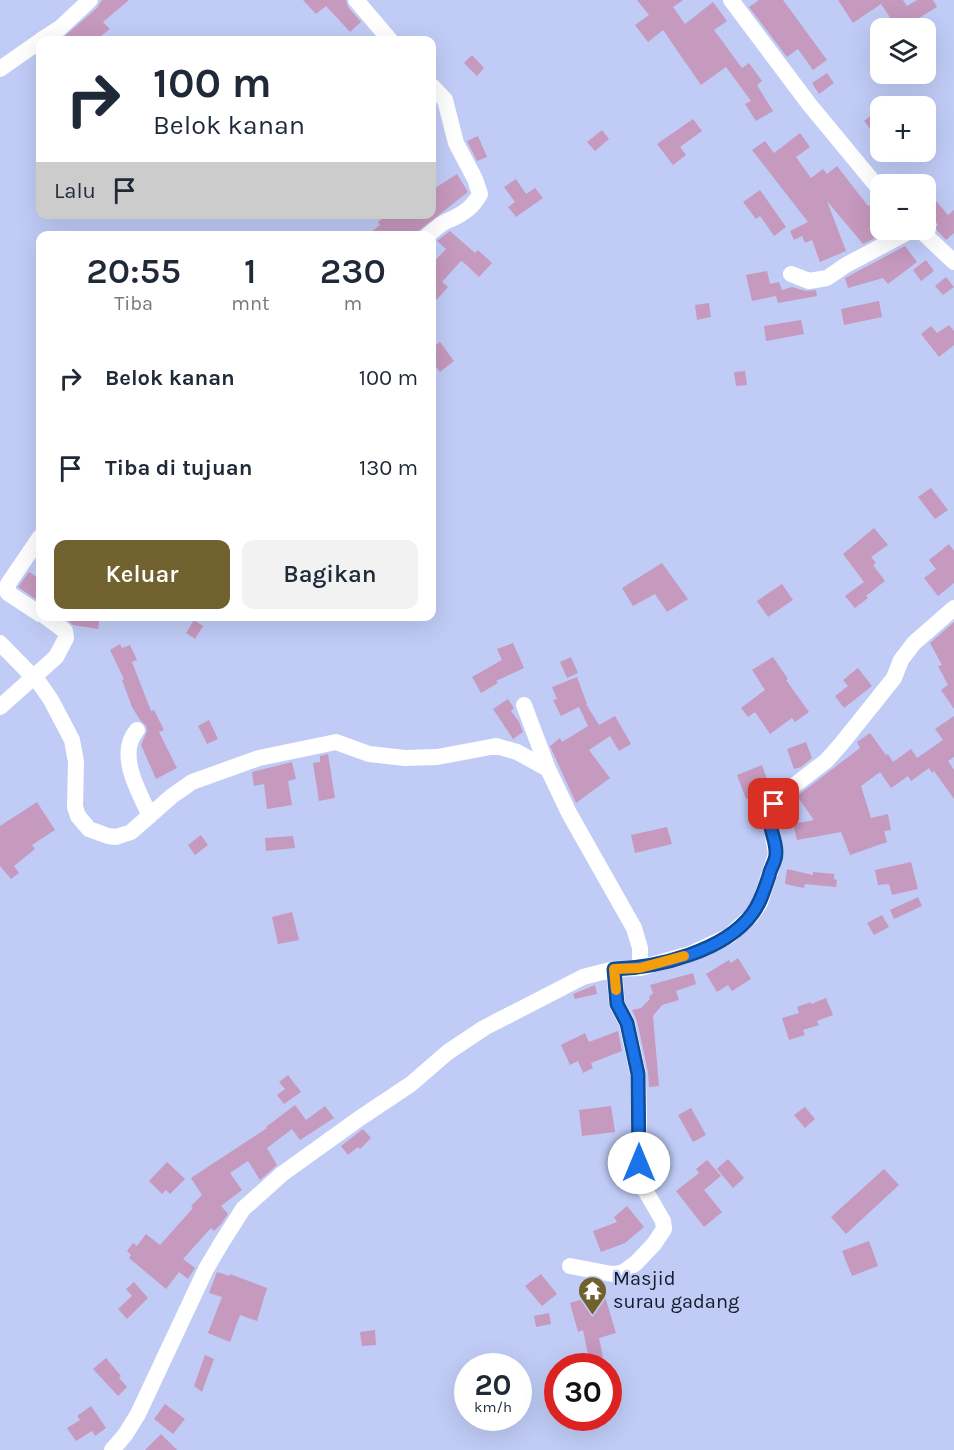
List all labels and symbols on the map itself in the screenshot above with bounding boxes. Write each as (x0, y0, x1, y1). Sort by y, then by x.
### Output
pin (748, 778, 799, 829)
position arrow (607, 1131, 671, 1195)
place label: Masjid surau gadang (613, 1267, 739, 1313)
temple icon: Masjid surau gadang (576, 1274, 608, 1316)
speed limit sign: 30 (544, 1353, 622, 1431)

